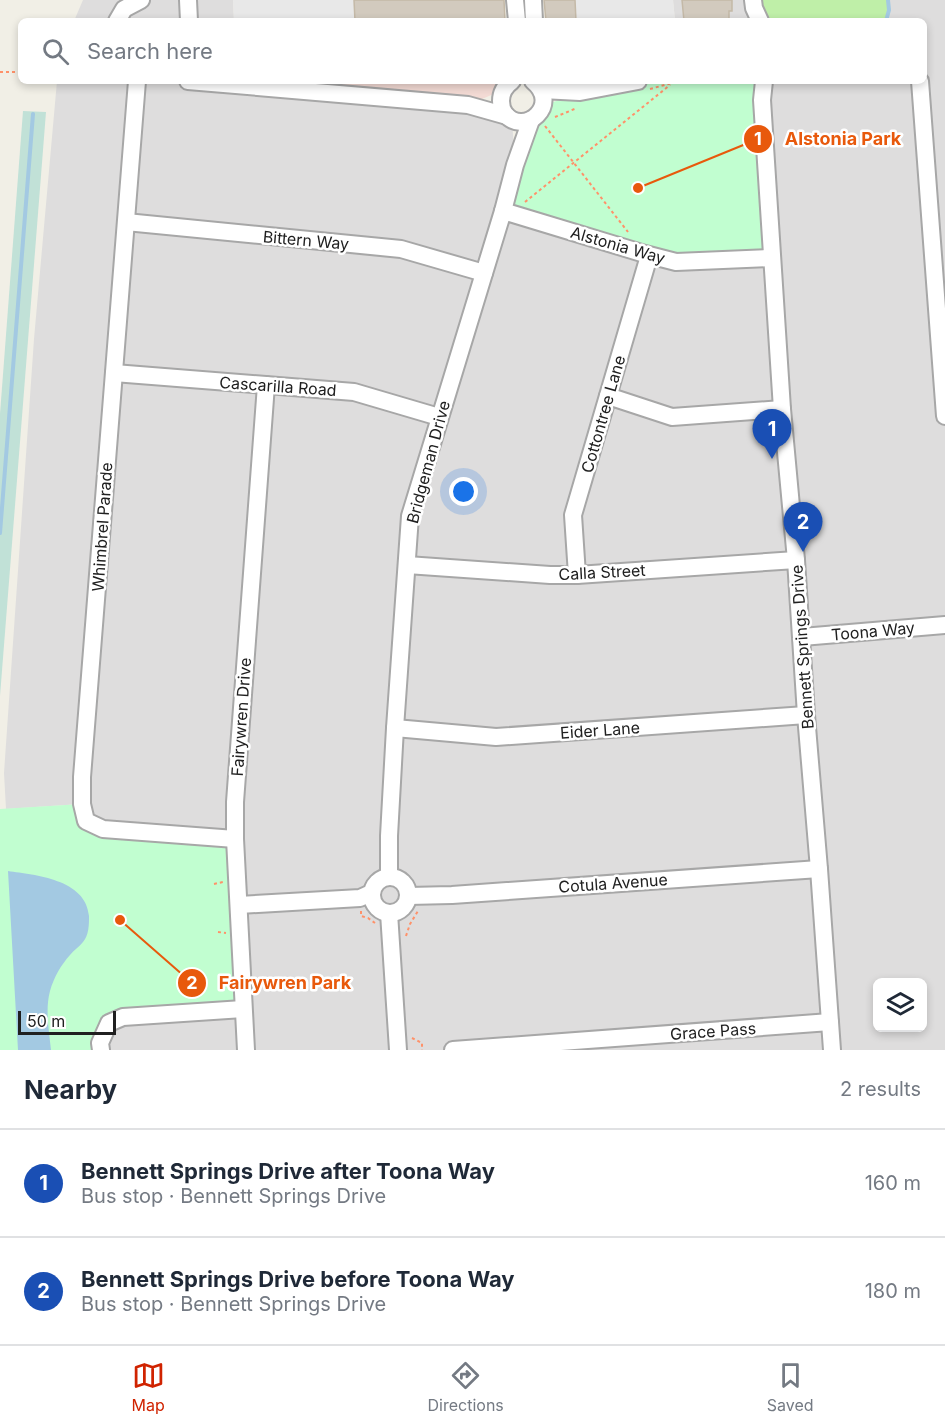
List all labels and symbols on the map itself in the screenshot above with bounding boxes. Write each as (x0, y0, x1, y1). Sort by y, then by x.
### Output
callout: Alstonia Park (743, 121, 913, 157)
text: 1 (754, 128, 762, 149)
text: Alstonia Park (785, 128, 902, 149)
street label: Alstonia Way (568, 222, 668, 268)
street label: Bittern Way (262, 226, 350, 254)
street label: Cottontree Lane (577, 353, 629, 475)
street label: Cascarilla Road (219, 372, 337, 400)
street label: Bridgeman Drive (402, 398, 454, 526)
pin: 1 (752, 410, 792, 459)
street label: Whimbrel Parade (87, 462, 117, 592)
your location (449, 477, 478, 506)
pin: 2 (784, 502, 822, 552)
street label: Calla Street (558, 560, 646, 584)
street label: Bennett Springs Drive (786, 564, 818, 730)
street label: Toona Way (830, 617, 916, 645)
street label: Fairywren Drive (227, 657, 255, 777)
street label: Eider Lane (559, 717, 641, 743)
street label: Cotula Avenue (558, 869, 668, 897)
callout: Fairywren Park (177, 965, 364, 1001)
text: 2 (186, 972, 198, 993)
text: Fairywren Park (219, 972, 352, 993)
scale bar (18, 1008, 116, 1036)
street label: Grace Pass (669, 1018, 757, 1044)

